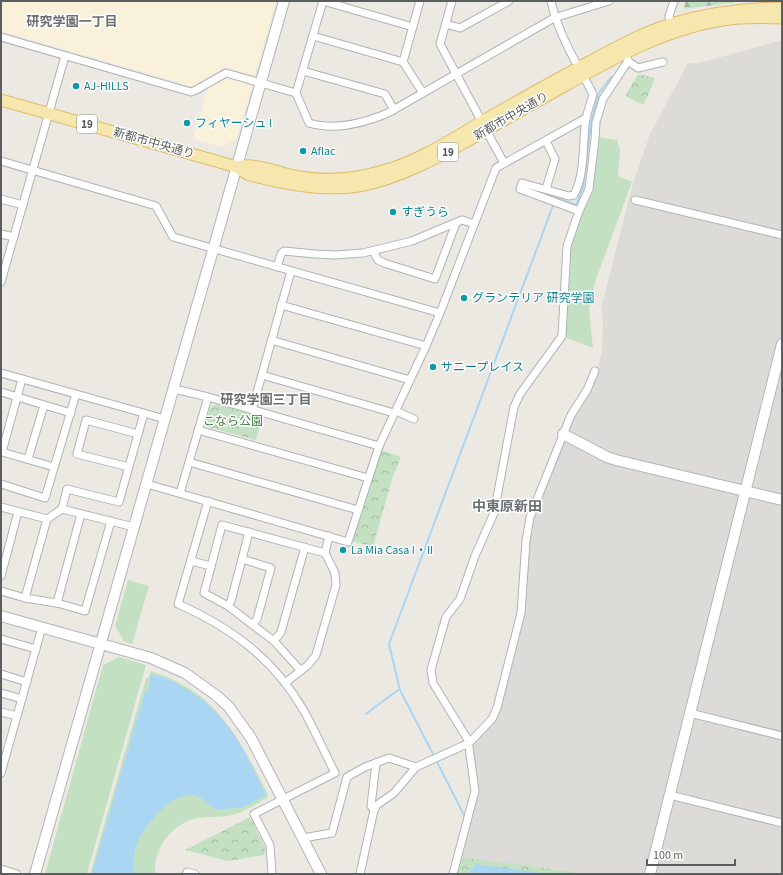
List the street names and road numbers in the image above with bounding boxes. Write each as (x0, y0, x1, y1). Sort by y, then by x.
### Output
street label: 新都市中央通り (471, 88, 552, 145)
road number: 19 (77, 115, 97, 133)
street label: 新都市中央通り (111, 124, 197, 163)
road number: 19 (438, 143, 458, 161)

